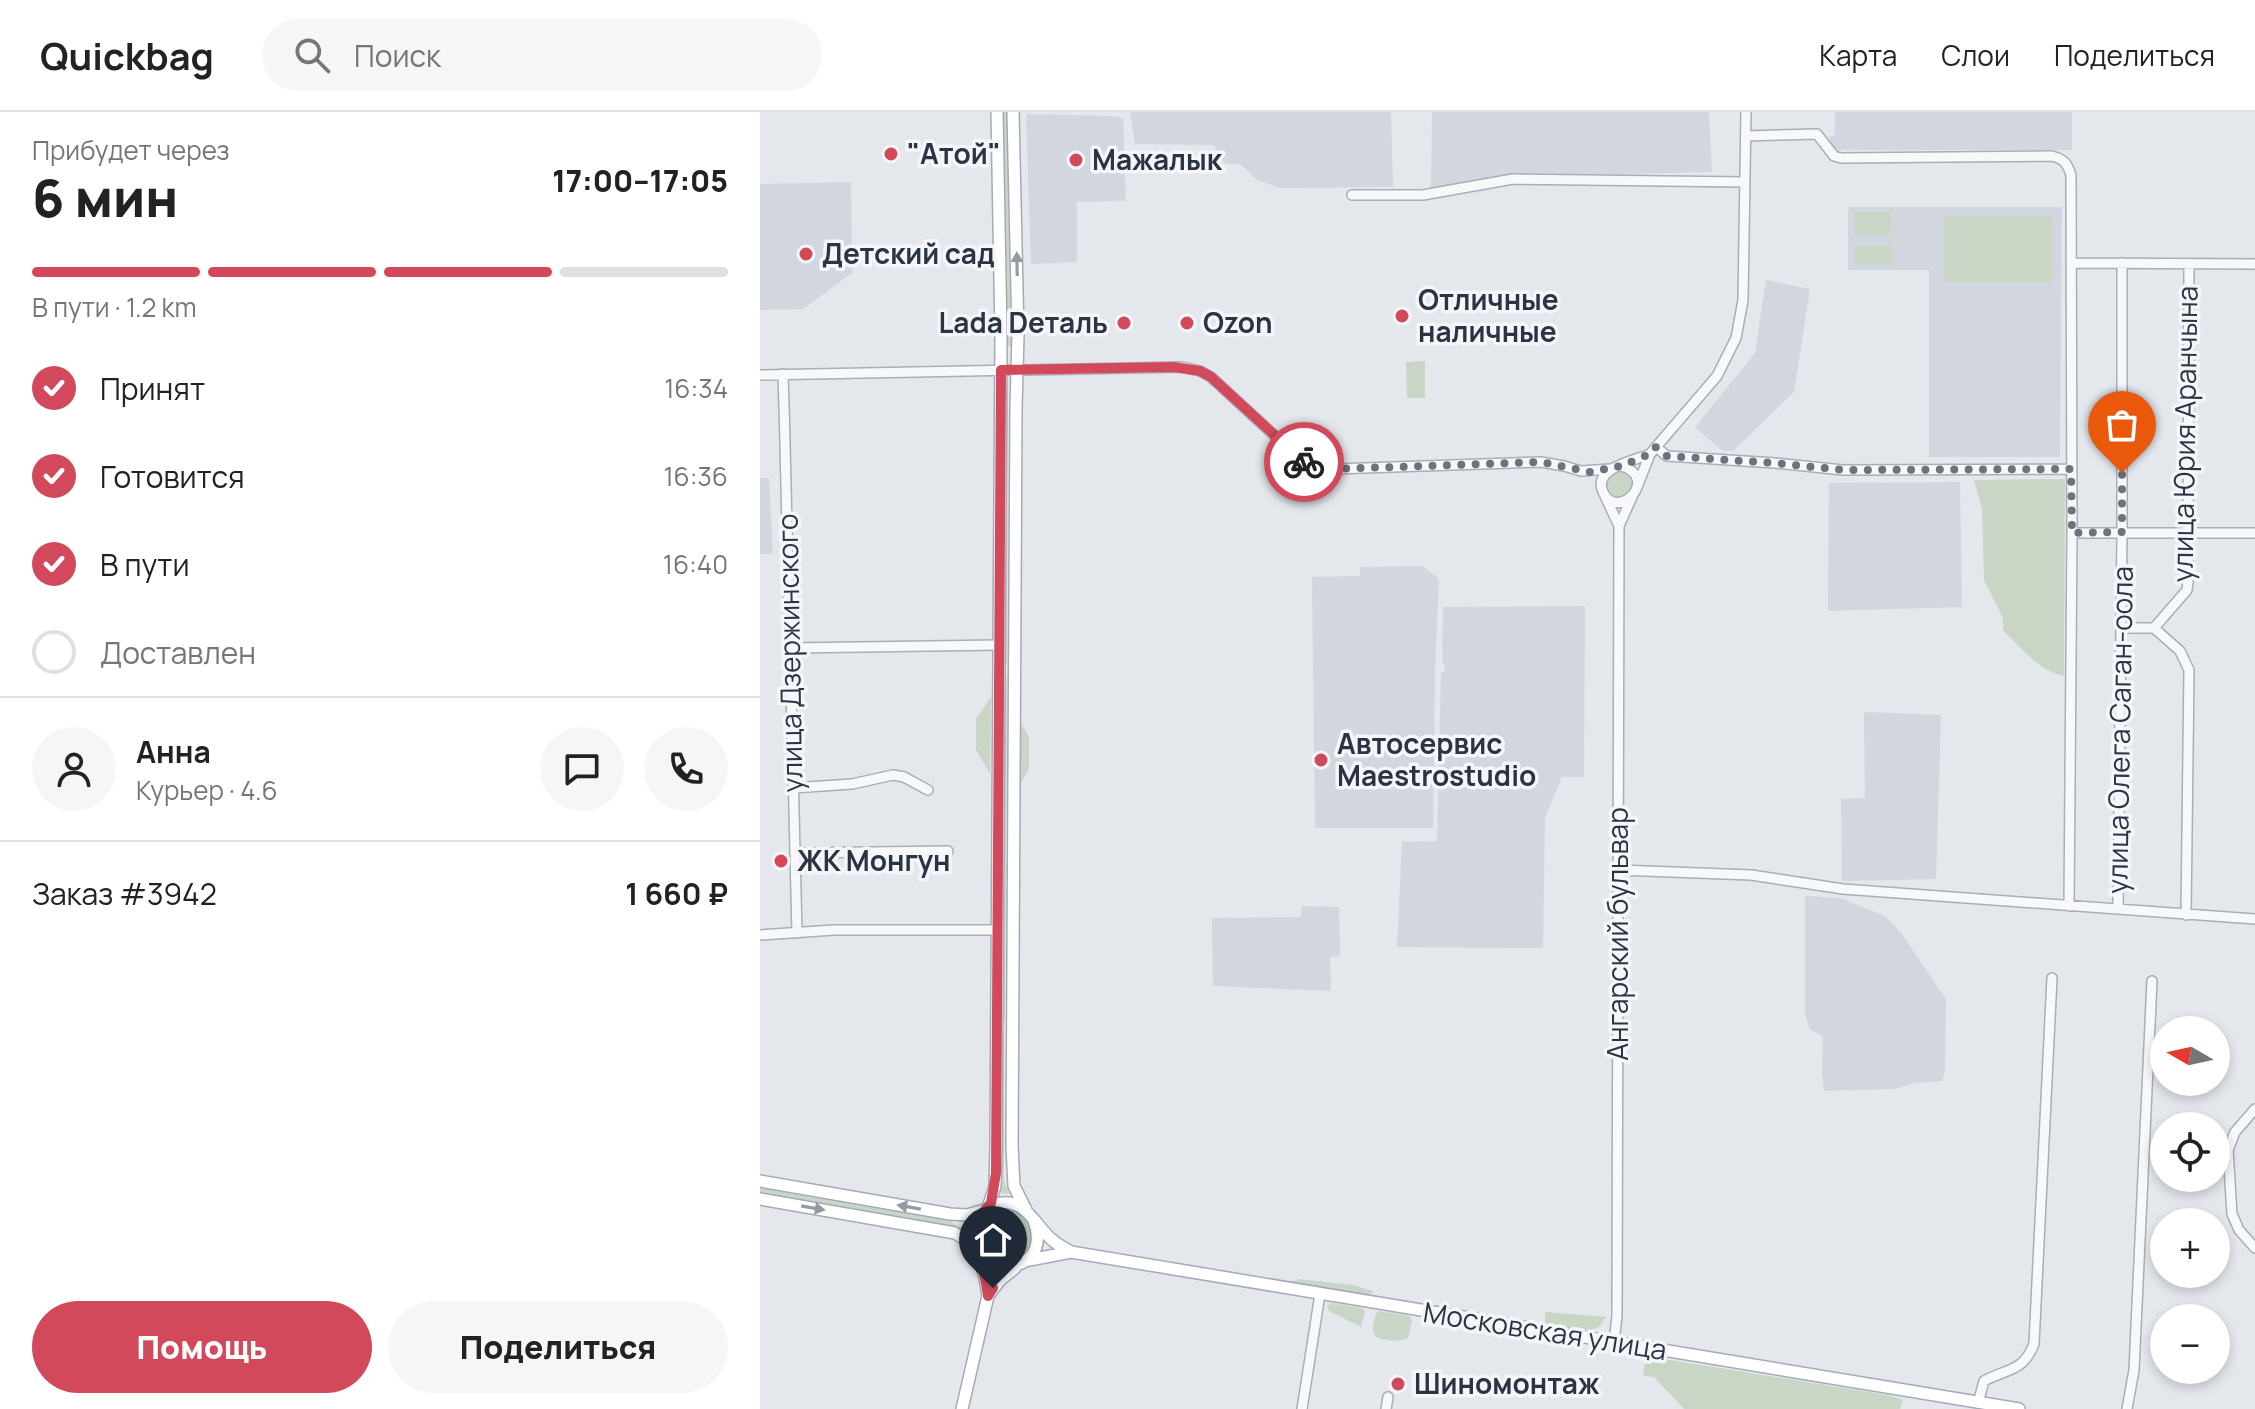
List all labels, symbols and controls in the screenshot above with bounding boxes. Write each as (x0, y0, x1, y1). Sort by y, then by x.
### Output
search box (262, 19, 822, 91)
text: Quickbag (40, 29, 214, 81)
icon: search (290, 33, 334, 77)
text: Поиск (354, 35, 441, 76)
text: Карта (1819, 36, 1897, 74)
text: Слои (1941, 36, 2010, 74)
text: Поделиться (2054, 36, 2215, 74)
text: Прибудет через (32, 132, 230, 168)
place label: "Атой" (907, 134, 1001, 172)
place label: Мажалык (1092, 140, 1223, 178)
marker: "Атой" (882, 145, 900, 163)
marker: Мажалык (1067, 151, 1085, 169)
text: 17:00–17:05 (552, 160, 728, 201)
text: 6 мин (32, 162, 178, 233)
place label: Детский сад (822, 234, 995, 272)
marker: Детский сад (797, 245, 815, 263)
one-way arrow (1010, 251, 1023, 276)
place label: Отличные наличные (1418, 280, 1559, 350)
street label: улица Юрия Аранчына (2162, 285, 2206, 583)
text: В пути · 1.2 km (32, 289, 197, 325)
place label: Lada Dеталь (938, 303, 1108, 341)
place label: Ozon (1203, 303, 1273, 341)
marker: Отличные наличные (1393, 307, 1411, 325)
marker: Lada Dеталь (1115, 314, 1133, 332)
marker: Ozon (1178, 314, 1196, 332)
icon: check (32, 366, 76, 410)
text: Принят (100, 368, 205, 409)
text: 16:34 (664, 370, 728, 406)
pin (2088, 391, 2156, 473)
icon: bag (2100, 403, 2144, 447)
courier (1264, 422, 1344, 502)
icon: bike (1282, 440, 1326, 484)
icon: check (32, 454, 76, 498)
text: Готовится (100, 456, 245, 497)
text: 16:36 (663, 458, 728, 494)
street label: улица Дзержинского (768, 513, 810, 793)
icon: check (32, 542, 76, 586)
text: В пути (100, 544, 190, 585)
text: 16:40 (663, 546, 728, 582)
street label: улица Олега Саган-оола (2097, 566, 2141, 894)
text: Доставлен (100, 632, 256, 673)
place label: Автосервис Maestrostudio (1337, 724, 1536, 794)
button: person (32, 727, 116, 811)
button: chat (540, 727, 624, 811)
button: phone (644, 727, 728, 811)
text: Анна (136, 731, 211, 772)
marker: Автосервис Maestrostudio (1312, 751, 1330, 769)
text: Курьер · 4.6 (136, 772, 278, 808)
street label: Ангарский бульвар (1598, 807, 1636, 1061)
place label: ЖК Монгун (797, 841, 951, 879)
marker: ЖК Монгун (772, 852, 790, 870)
text: Заказ #3942 (32, 873, 217, 914)
text: 1 660 ₽ (625, 873, 728, 914)
north arrow (2150, 1016, 2230, 1096)
map controls (2150, 1016, 2230, 1384)
button: locate (2150, 1112, 2230, 1192)
one-way arrow (896, 1201, 921, 1213)
one-way arrow (801, 1203, 826, 1215)
pin (959, 1206, 1027, 1288)
button: + (2150, 1208, 2230, 1288)
icon: home (971, 1218, 1015, 1262)
street label: Московская улица (1421, 1292, 1670, 1368)
button: Помощь (32, 1301, 372, 1393)
button: Поделиться (388, 1301, 728, 1393)
button: − (2150, 1304, 2230, 1384)
place label: Шиномонтаж (1414, 1364, 1600, 1402)
marker: Шиномонтаж (1389, 1375, 1407, 1393)

